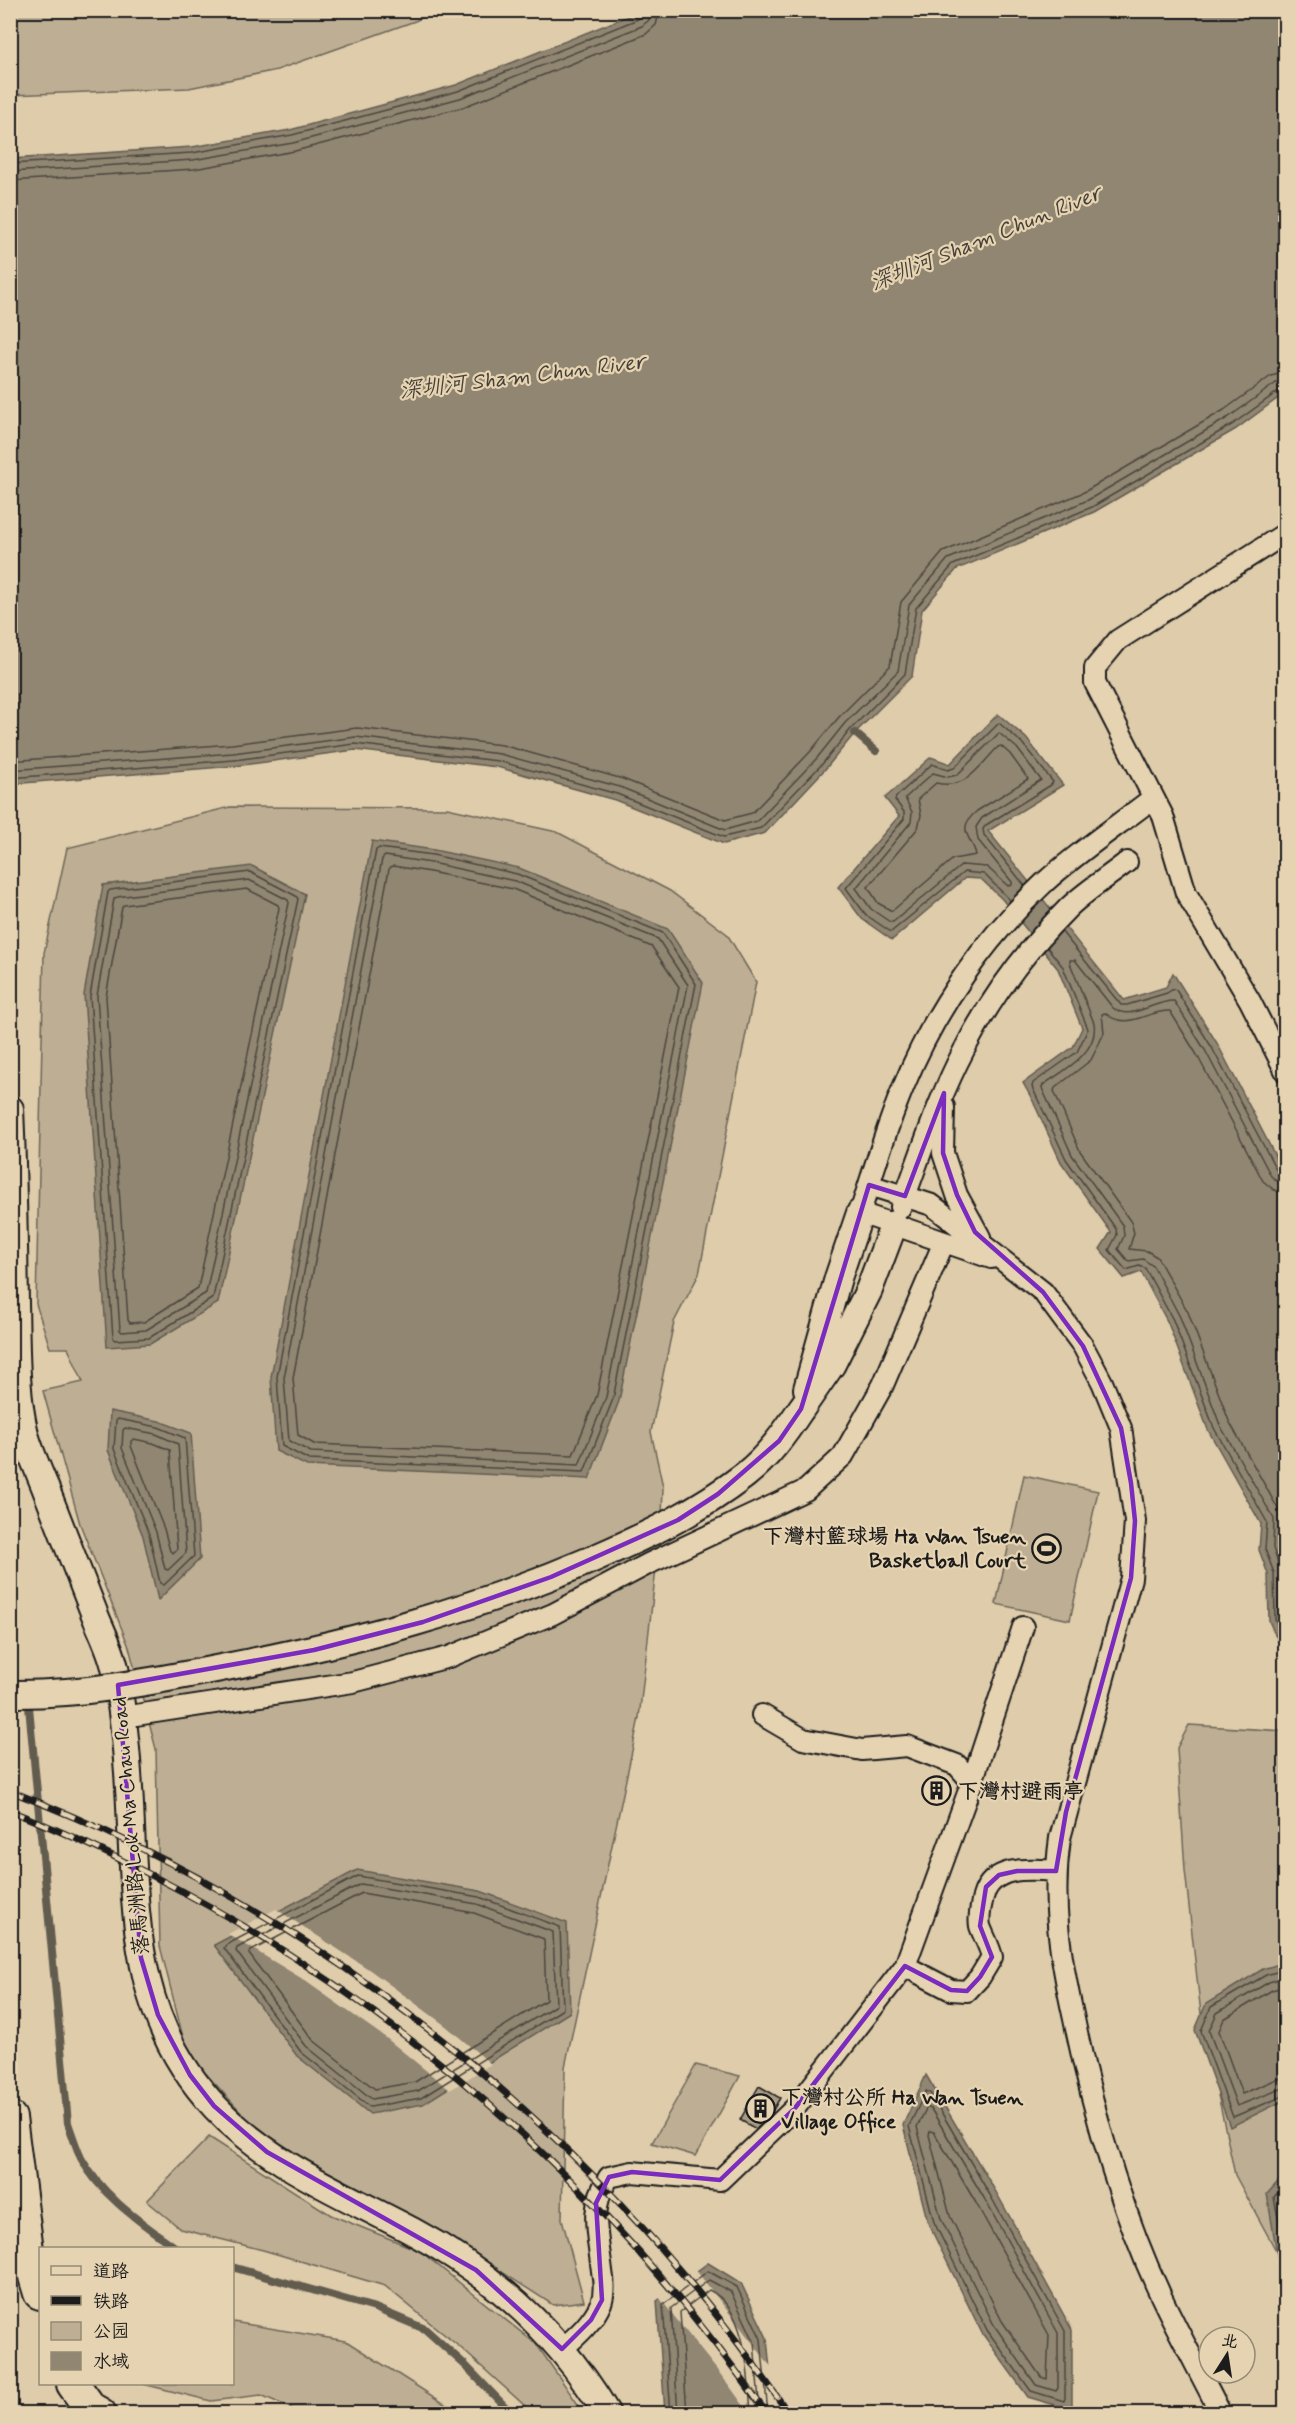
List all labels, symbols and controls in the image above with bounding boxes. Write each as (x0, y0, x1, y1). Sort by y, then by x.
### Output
water label: 深圳河 Sham Chun River (866, 179, 1108, 298)
water label: 深圳河 Sham Chun River (398, 348, 649, 406)
place label: 下灣村籃球場 Ha Wan Tsuen Basketball Court (763, 1523, 1027, 1575)
sports icon: 下灣村籃球場 Ha Wan Tsuen Basketball Court (1031, 1532, 1063, 1564)
street label: 落馬洲路 Lok Ma Chau Road (106, 1695, 156, 1957)
building icon: 下灣村避雨亭 (921, 1775, 953, 1807)
place label: 下灣村避雨亭 (958, 1778, 1084, 1806)
place label: 下灣村公所 Ha Wan Tsuen Village Office (781, 2084, 1024, 2136)
building icon: 下灣村公所 Ha Wan Tsuen Village Office (744, 2093, 776, 2125)
legend (39, 2247, 234, 2385)
text: 道路 (93, 2260, 129, 2284)
text: 铁路 (93, 2290, 129, 2314)
text: 公园 (93, 2320, 129, 2344)
north arrow (1197, 2325, 1257, 2385)
text: 北 (1220, 2330, 1240, 2354)
text: 水域 (93, 2350, 129, 2374)

